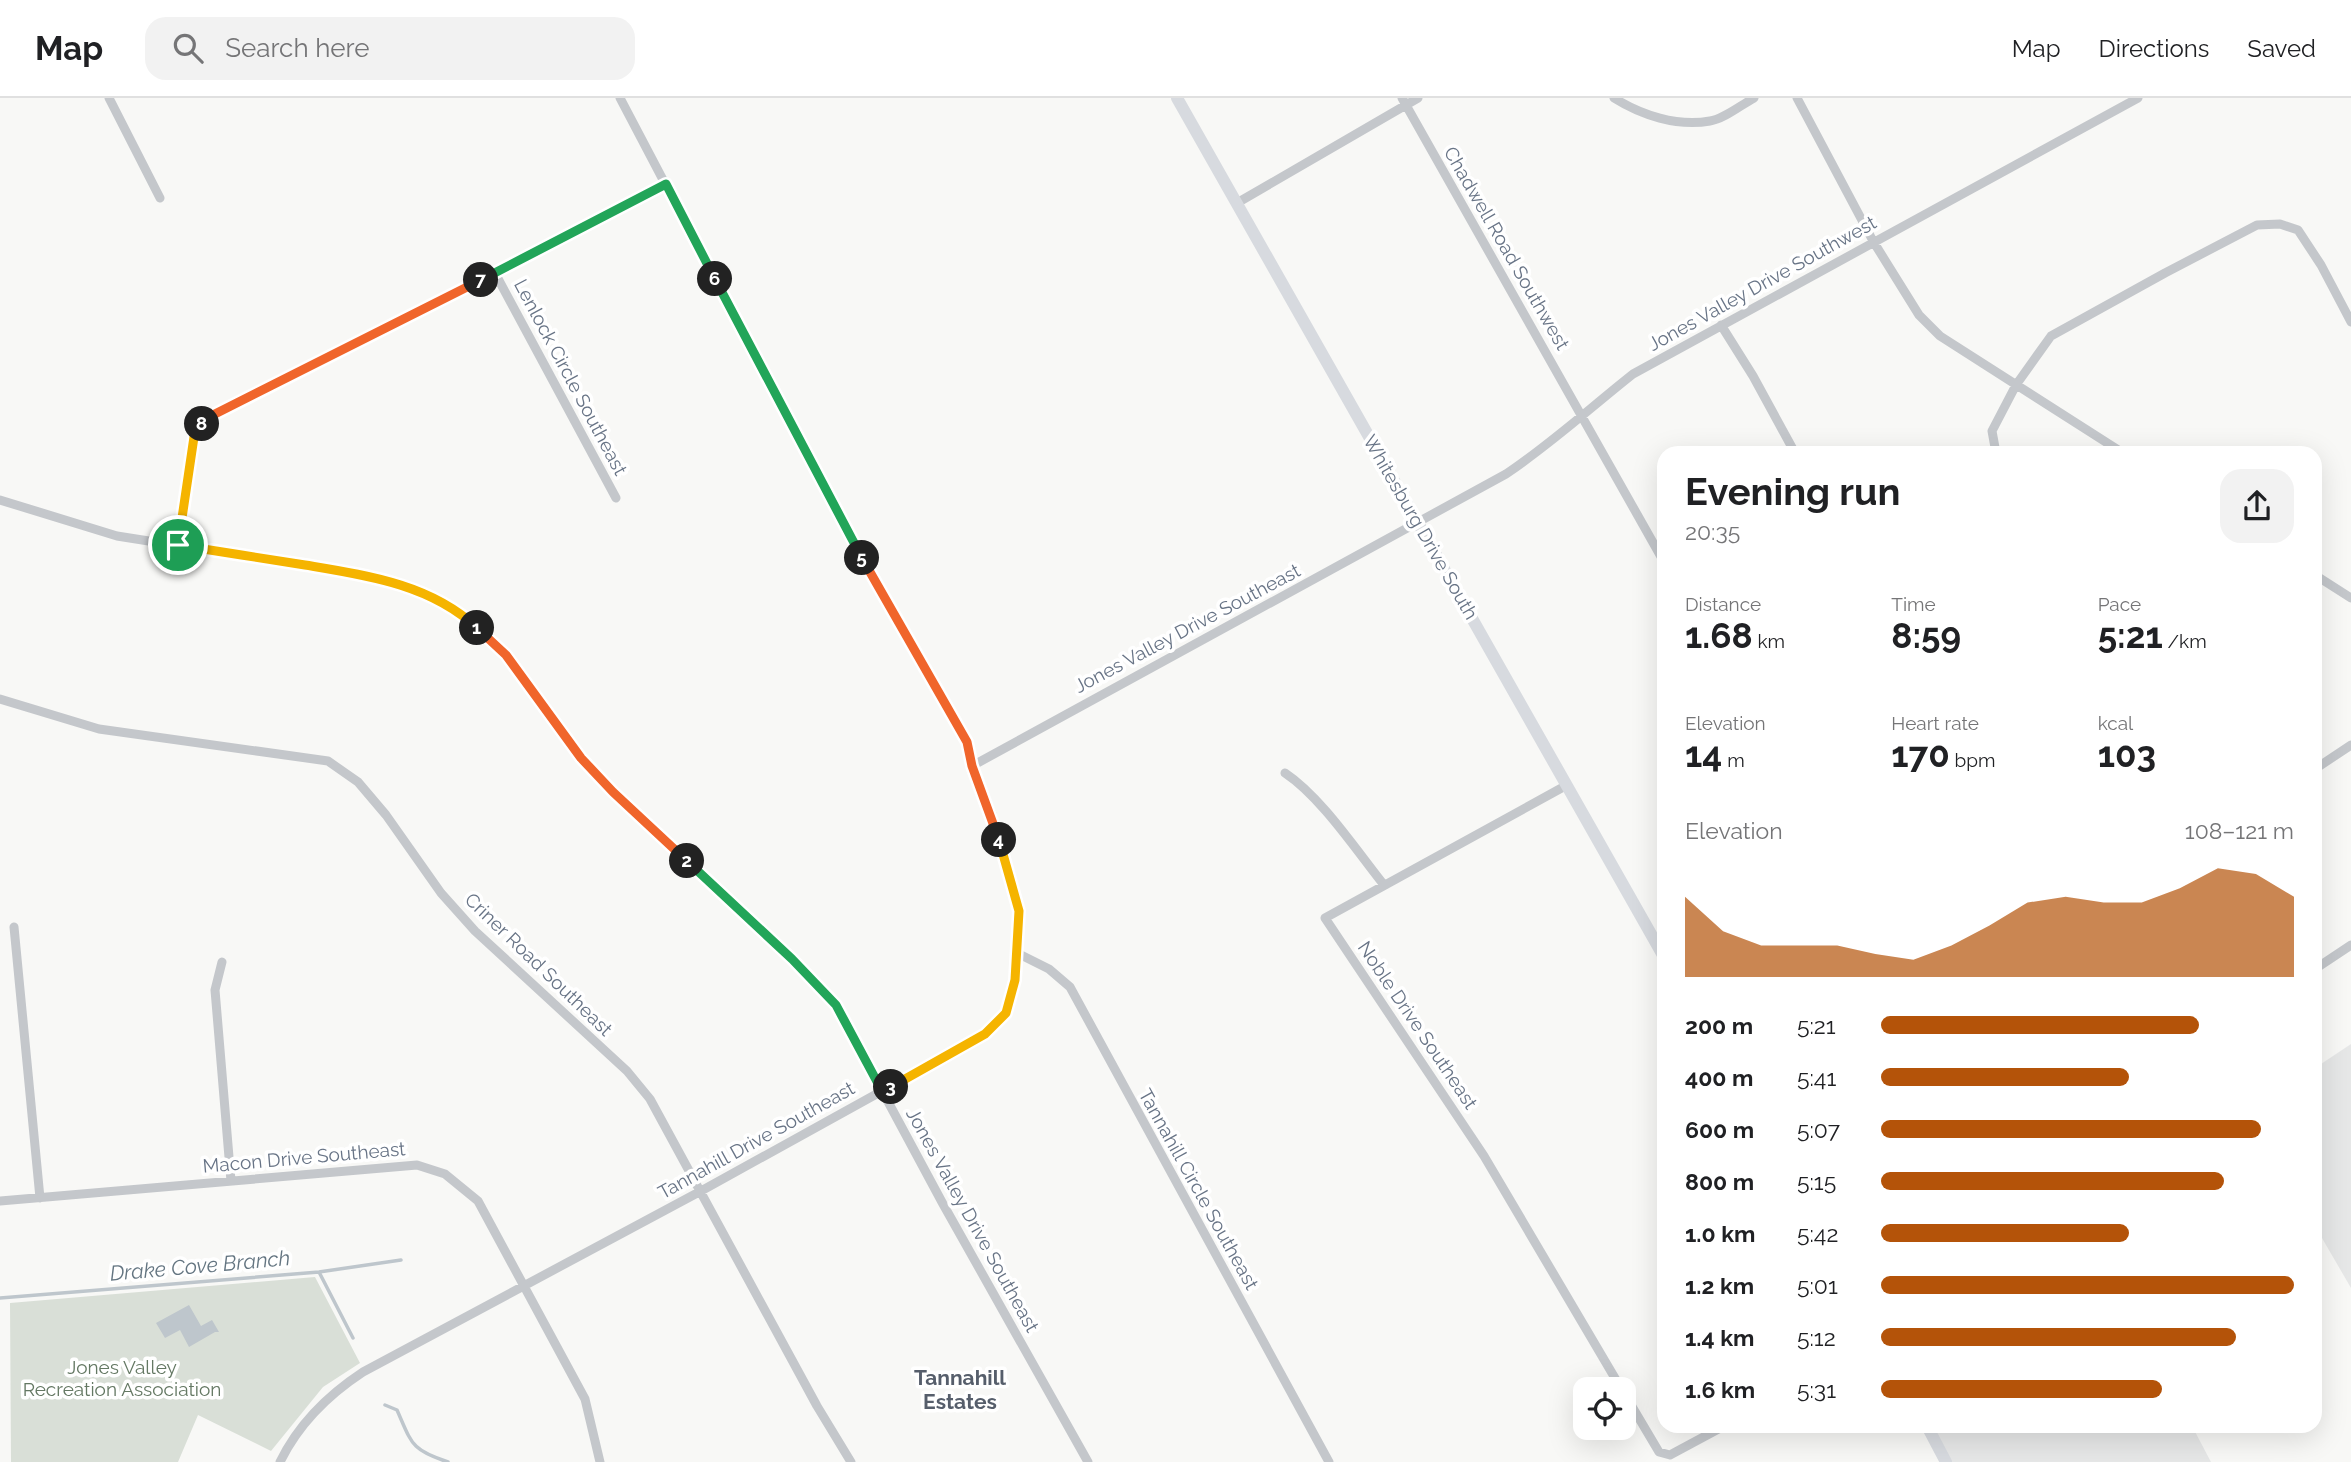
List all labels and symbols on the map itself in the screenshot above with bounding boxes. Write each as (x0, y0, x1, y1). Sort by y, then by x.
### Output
street label: Chadwell Road Southwest (1440, 143, 1575, 354)
street label: Jones Valley Drive Southwest (1644, 211, 1880, 355)
pin: 7 (463, 262, 498, 298)
pin: 6 (698, 262, 732, 296)
street label: Lenlock Circle Southeast (510, 275, 632, 479)
pin: 8 (184, 406, 220, 442)
street label: Whitesburg Drive South (1359, 431, 1483, 623)
pin (148, 515, 208, 575)
pin: 5 (844, 540, 880, 575)
street label: Jones Valley Drive Southeast (1070, 559, 1304, 697)
pin: 1 (460, 610, 494, 646)
pin: 4 (982, 822, 1016, 858)
pin: 2 (670, 844, 704, 878)
street label: Criner Road Southeast (461, 888, 618, 1040)
street label: Noble Drive Southeast (1354, 937, 1483, 1114)
pin: 3 (874, 1070, 908, 1104)
street label: Tannahill Drive Southeast (654, 1076, 859, 1203)
street label: Tannahill Circle Southeast (1135, 1085, 1264, 1294)
street label: Jones Valley Drive Southeast (902, 1104, 1044, 1336)
street label: Macon Drive Southeast (202, 1137, 407, 1177)
water label: Drake Cove Branch (109, 1245, 291, 1286)
park label: Jones Valley Recreation Association (23, 1356, 221, 1400)
district label: Tannahill Estates (914, 1365, 1006, 1414)

